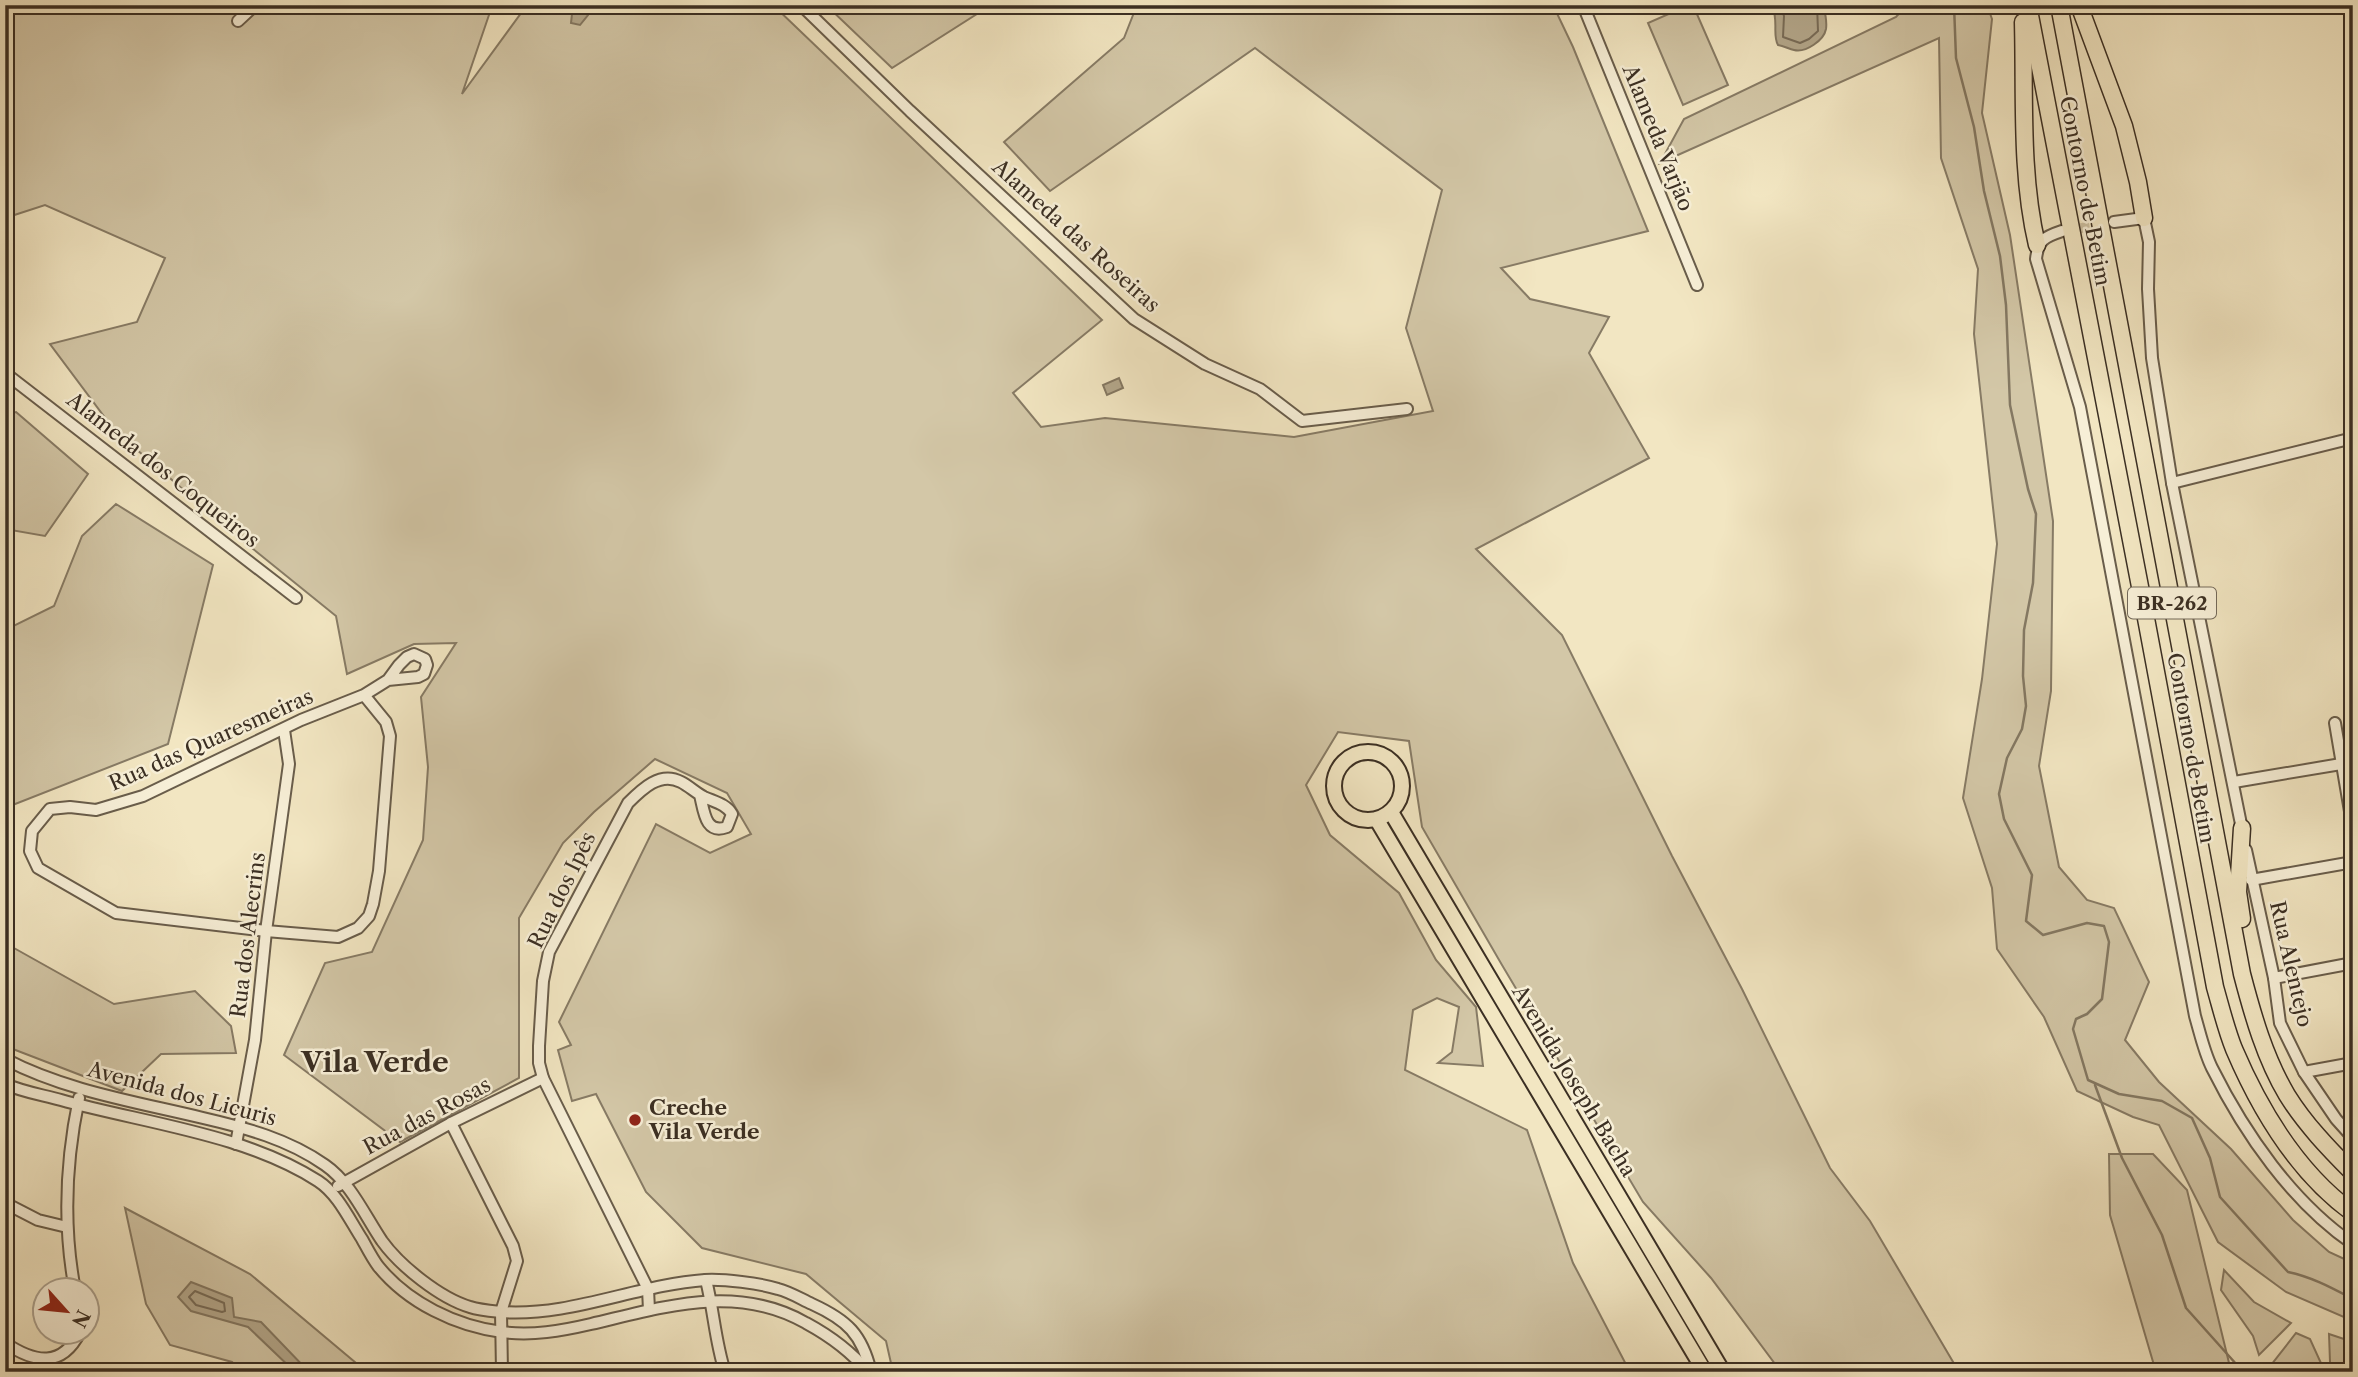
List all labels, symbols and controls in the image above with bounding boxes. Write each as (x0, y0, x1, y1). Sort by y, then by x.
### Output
street label: Alameda Varjão (1617, 60, 1699, 215)
street label: Contorno de Betim (2055, 94, 2116, 288)
street label: Alameda das Roseiras (987, 153, 1165, 317)
street label: Alameda dos Coqueiros (61, 386, 264, 552)
road number: BR-262 (2128, 588, 2216, 618)
street label: Contorno de Betim (2162, 651, 2221, 846)
street label: Rua das Quaresmeiras (105, 683, 317, 796)
street label: Rua dos Ipês (523, 827, 601, 952)
street label: Rua dos Alecrins (225, 851, 270, 1019)
street label: Rua Alentejo (2265, 898, 2318, 1029)
street label: Avenida Joseph Bacha (1507, 980, 1642, 1182)
district label: Vila Verde (300, 1045, 449, 1079)
street label: Avenida dos Licuris (84, 1056, 279, 1131)
street label: Rua das Rosas (359, 1071, 495, 1160)
place label: Creche Vila Verde (648, 1095, 760, 1144)
marker: Creche Vila Verde (627, 1112, 643, 1128)
north arrow (32, 1276, 102, 1346)
text: N (67, 1306, 95, 1331)

